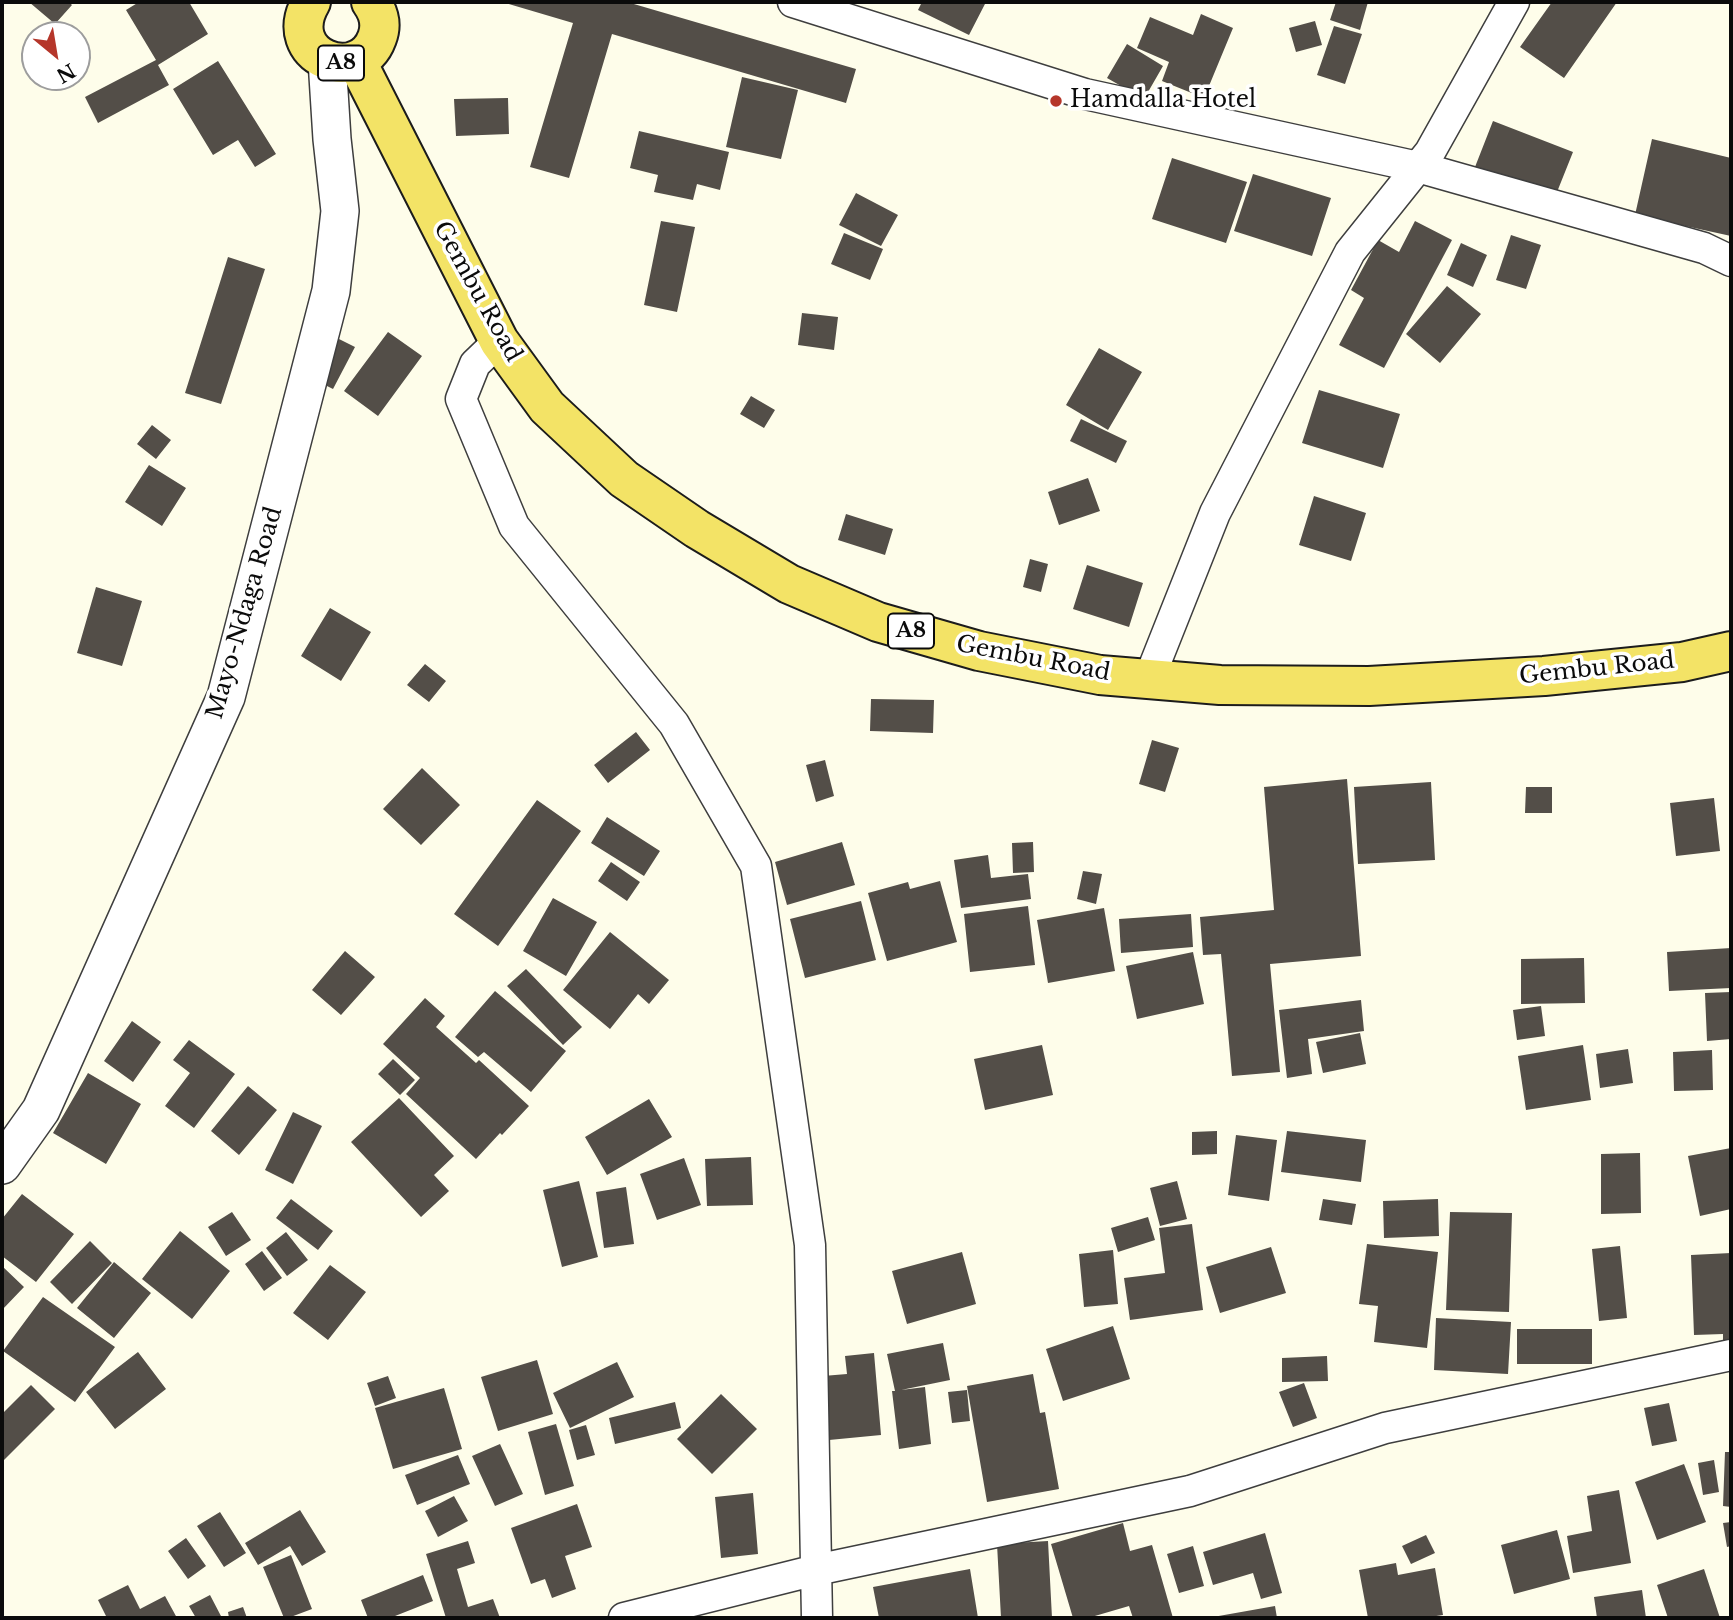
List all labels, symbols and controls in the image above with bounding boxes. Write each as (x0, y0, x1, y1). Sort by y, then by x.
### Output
north arrow (21, 21, 91, 91)
road number: A8 (318, 46, 364, 80)
text: N (52, 58, 79, 87)
place label: Hamdalla Hotel (1070, 87, 1256, 115)
marker: Hamdalla Hotel (1048, 93, 1064, 109)
street label: Gembu Road (427, 217, 527, 367)
street label: Mayo-Ndaga Road (201, 504, 289, 722)
road number: A8 (888, 614, 934, 648)
street label: Gembu Road (954, 631, 1112, 687)
street label: Gembu Road (1518, 647, 1676, 691)

